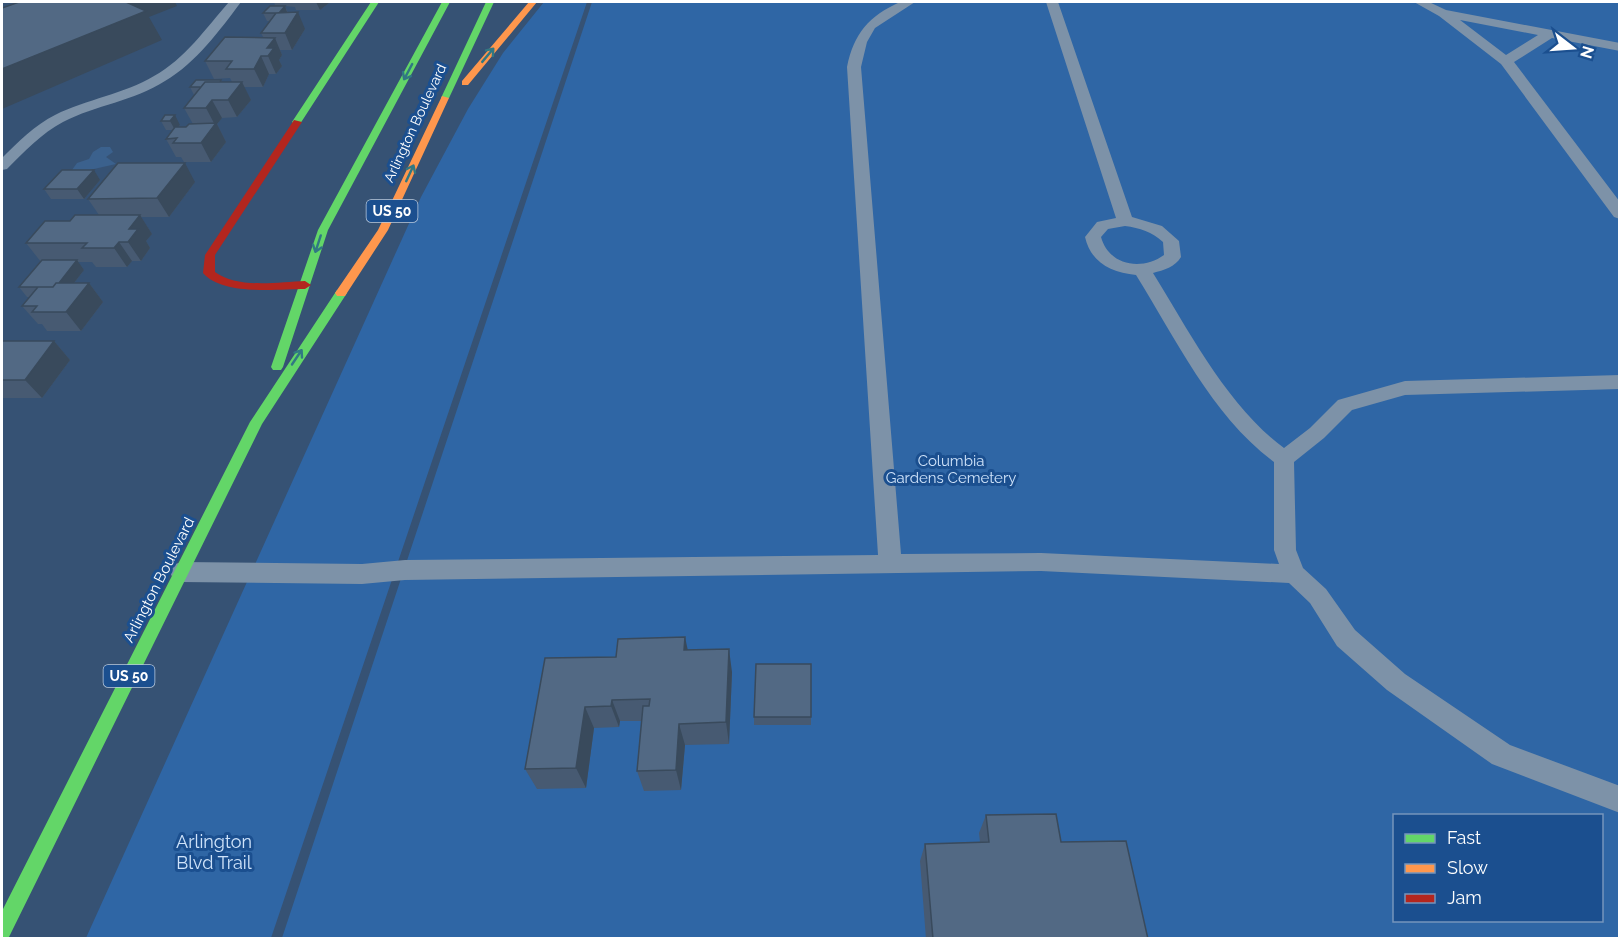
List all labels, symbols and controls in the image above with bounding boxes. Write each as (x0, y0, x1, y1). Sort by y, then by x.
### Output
north arrow (1543, 18, 1603, 78)
text: N (1576, 44, 1598, 61)
one-way arrow (482, 47, 495, 63)
street label: Arlington Boulevard (381, 61, 449, 185)
one-way arrow (402, 62, 413, 80)
one-way arrow (404, 165, 416, 183)
road number: US 50 (366, 200, 418, 222)
one-way arrow (312, 234, 323, 253)
one-way arrow (291, 349, 303, 366)
park label: Columbia Gardens Cemetery (886, 452, 1016, 487)
street label: Arlington Boulevard (120, 514, 198, 646)
road number: US 50 (104, 665, 154, 687)
legend (1393, 814, 1603, 922)
text: Fast (1447, 827, 1481, 848)
park label: Arlington Blvd Trail (176, 831, 252, 873)
text: Slow (1447, 857, 1488, 878)
text: Jam (1447, 887, 1482, 908)

